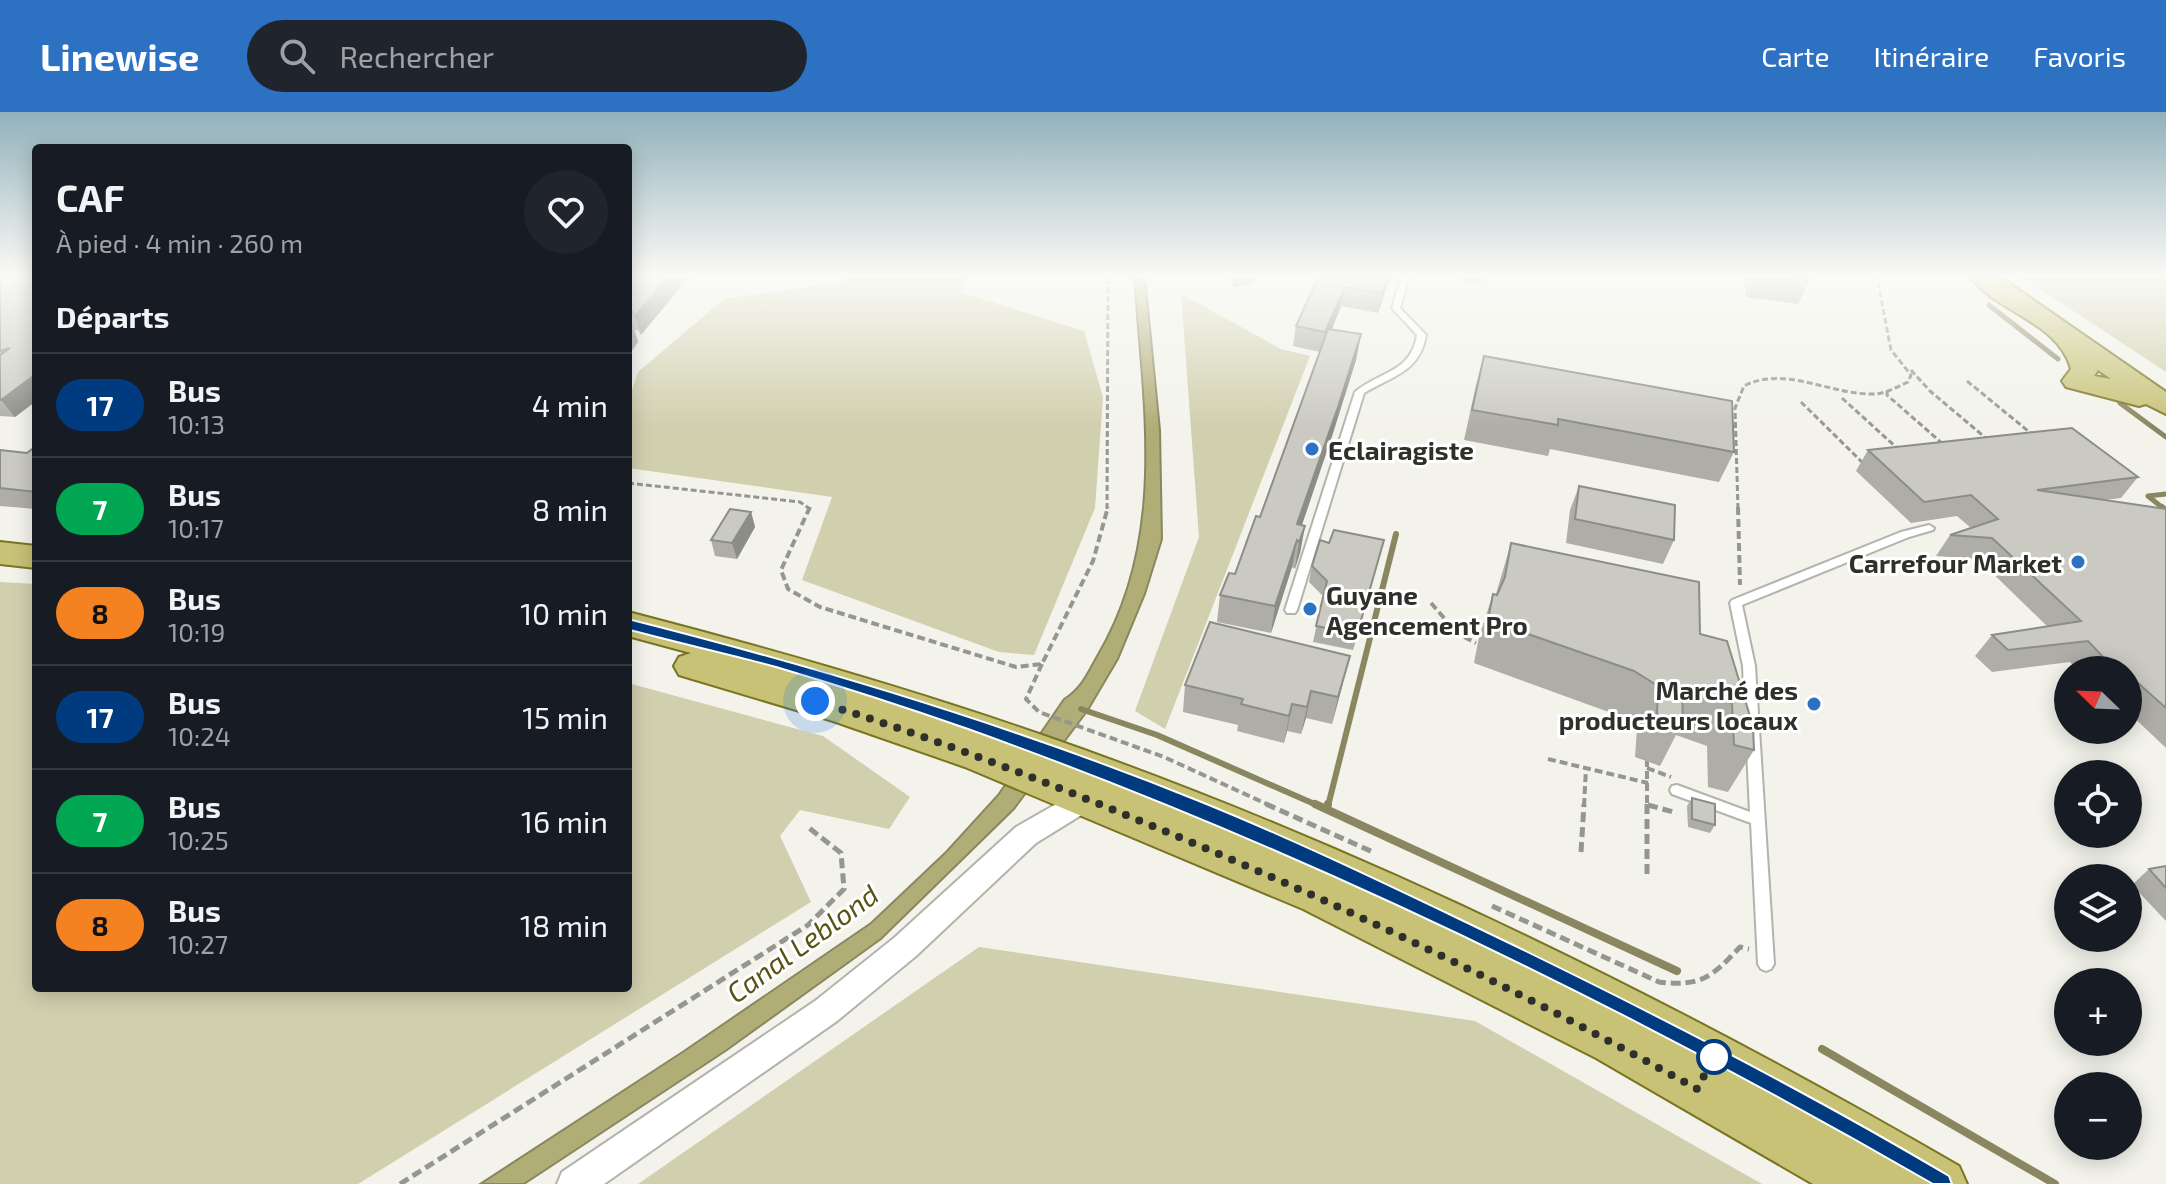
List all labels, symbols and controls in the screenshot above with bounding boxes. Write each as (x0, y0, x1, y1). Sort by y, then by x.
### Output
search box (247, 20, 807, 92)
text: Linewise (40, 33, 199, 79)
icon: search (275, 34, 319, 78)
text: Rechercher (339, 38, 494, 74)
text: Carte (1761, 39, 1830, 73)
text: Itinéraire (1874, 39, 1989, 73)
text: Favoris (2033, 39, 2126, 73)
button: heart (524, 170, 608, 254)
text: CAF (56, 174, 124, 220)
text: À pied · 4 min · 260 m (56, 227, 303, 258)
text: Départs (56, 298, 170, 334)
text: Bus (168, 372, 221, 408)
text: 4 min (532, 387, 608, 423)
text: 17 (87, 388, 113, 422)
text: 10:13 (168, 408, 225, 439)
place label: Eclairagiste (1328, 434, 1474, 465)
marker: Eclairagiste (1303, 440, 1321, 458)
text: Bus (168, 476, 221, 512)
text: 8 min (532, 491, 608, 527)
text: 7 (93, 492, 107, 526)
text: 10:17 (168, 512, 224, 543)
place label: Carrefour Market (1849, 547, 2062, 578)
marker: Carrefour Market (2069, 553, 2087, 571)
place label: Guyane Agencement Pro (1326, 579, 1528, 640)
text: Bus (168, 580, 221, 616)
text: 10 min (520, 595, 608, 631)
text: 8 (91, 596, 109, 630)
marker: Guyane Agencement Pro (1301, 600, 1319, 618)
text: 10:19 (168, 616, 225, 647)
north arrow (2054, 656, 2142, 744)
map controls (2054, 656, 2142, 1160)
place label: Marché des producteurs locaux (1559, 674, 1798, 735)
your location (795, 681, 835, 721)
text: Bus (168, 684, 221, 720)
marker: Marché des producteurs locaux (1805, 695, 1823, 713)
text: 15 min (522, 699, 608, 735)
text: 17 (87, 700, 113, 734)
text: 10:24 (168, 720, 231, 751)
button: locate (2054, 760, 2142, 848)
text: Bus (168, 788, 221, 824)
text: 16 min (521, 803, 608, 839)
text: 7 (93, 804, 107, 838)
text: 10:25 (168, 824, 229, 855)
button: layers (2054, 864, 2142, 952)
water label: Canal Leblond (720, 877, 884, 1009)
text: Bus (168, 892, 221, 928)
text: 18 min (520, 907, 608, 943)
text: 8 (91, 908, 109, 942)
text: 10:27 (168, 928, 228, 959)
button: + (2054, 968, 2142, 1056)
unlabelled marker (1697, 1040, 1731, 1074)
button: − (2054, 1072, 2142, 1160)

